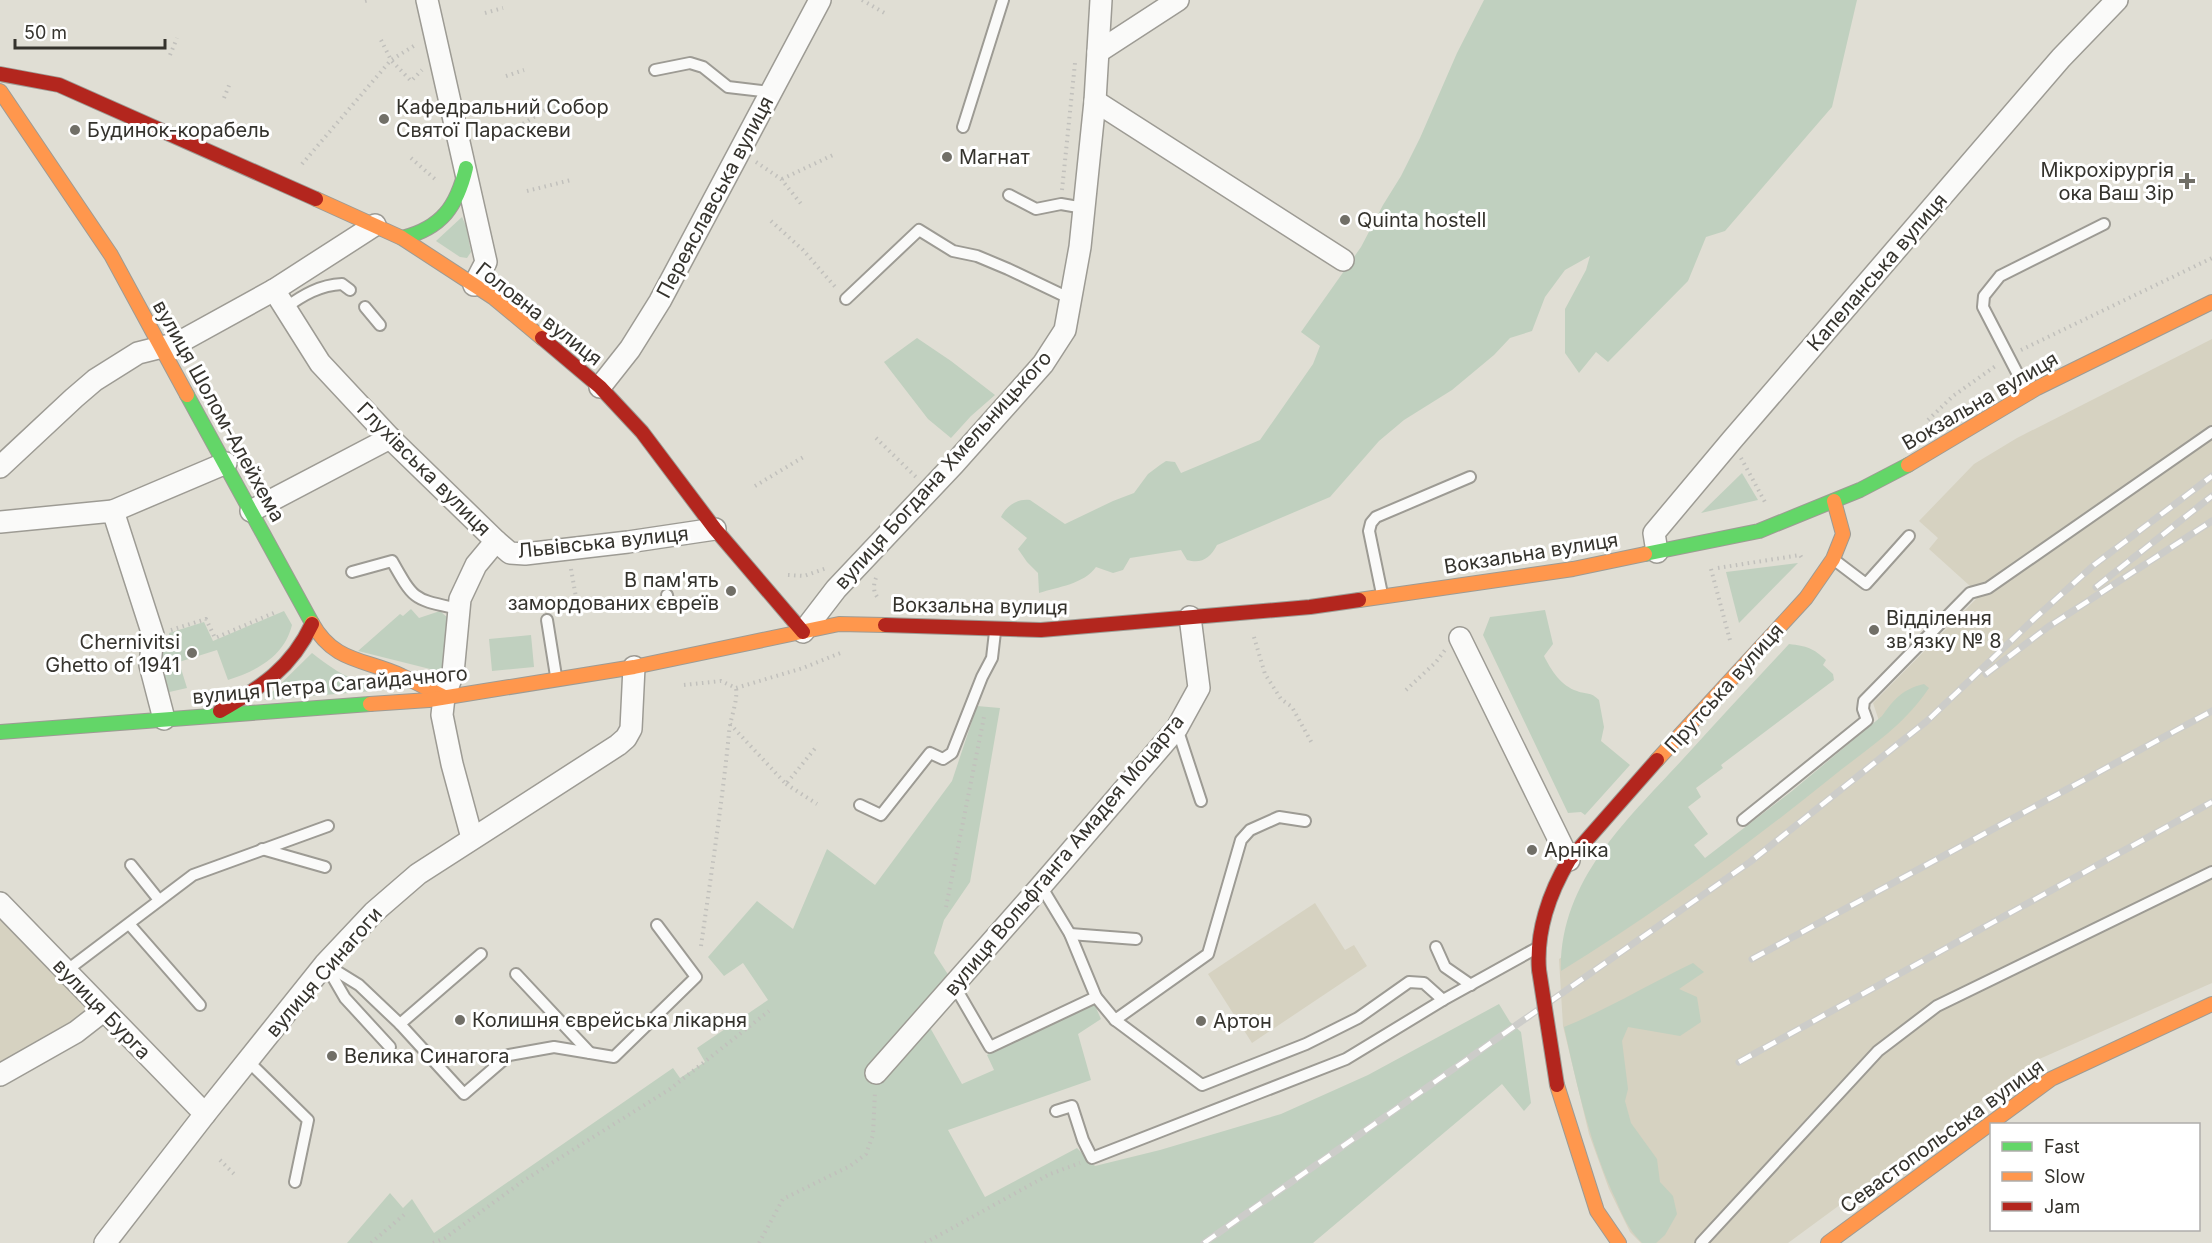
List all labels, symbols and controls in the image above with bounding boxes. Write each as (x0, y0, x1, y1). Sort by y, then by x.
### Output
scale bar (15, 12, 165, 50)
text: 50 m (24, 22, 67, 43)
street label: Переяславська вулиця (652, 92, 778, 302)
place label: Кафедральний Собор Святої Параскеви (396, 95, 609, 142)
marker: Кафедральний Собор Святої Параскеви (377, 112, 391, 126)
place label: Будинок-корабель (87, 118, 270, 142)
marker: Будинок-корабель (68, 123, 82, 137)
place label: Магнат (959, 145, 1030, 169)
marker: Магнат (940, 150, 954, 164)
place label: Мікрохірургія ока Ваш Зір (2040, 158, 2174, 205)
marker: Мікрохірургія ока Ваш Зір (2178, 172, 2196, 190)
street label: Капеланська вулиця (1802, 188, 1952, 356)
place label: Quinta hostell (1357, 208, 1486, 232)
marker: Quinta hostell (1338, 213, 1352, 227)
street label: Головна вулиця (471, 257, 607, 371)
street label: вулиця Шолом-Алейхема (148, 296, 290, 526)
street label: вулиця Богдана Хмельницького (829, 346, 1057, 594)
street label: Вокзальна вулиця (1898, 347, 2062, 455)
street label: Глухівська вулиця (352, 397, 496, 541)
street label: Львівська вулиця (516, 521, 690, 563)
street label: Вокзальна вулиця (1442, 527, 1620, 579)
place label: В пам'ять замордованих євреїв (508, 568, 719, 615)
marker: В пам'ять замордованих євреїв (724, 584, 738, 598)
street label: Вокзальна вулиця (892, 592, 1068, 620)
place label: Відділення зв'язку № 8 (1886, 606, 2002, 653)
street label: Прутська вулиця (1660, 618, 1788, 758)
marker: Відділення зв'язку № 8 (1867, 623, 1881, 637)
place label: Chernivitsi Ghetto of 1941 (45, 630, 180, 677)
marker: Chernivitsi Ghetto of 1941 (185, 646, 199, 660)
street label: вулиця Петра Сагайдачного (191, 661, 469, 709)
street label: вулиця Вольфганга Амадея Моцарта (939, 709, 1189, 1001)
place label: Арніка (1544, 838, 1609, 862)
marker: Арніка (1525, 843, 1539, 857)
street label: вулиця Синагоги (261, 902, 387, 1042)
street label: вулиця Бурга (48, 954, 156, 1064)
place label: Колишня єврейська лікарня (472, 1008, 747, 1032)
place label: Артон (1213, 1009, 1272, 1033)
marker: Колишня єврейська лікарня (453, 1013, 467, 1027)
marker: Артон (1194, 1014, 1208, 1028)
place label: Велика Синагога (344, 1044, 510, 1068)
marker: Велика Синагога (325, 1049, 339, 1063)
street label: Севастопольська вулиця (1835, 1054, 2049, 1218)
legend (1990, 1123, 2200, 1231)
text: Fast (2044, 1136, 2080, 1157)
text: Slow (2044, 1166, 2085, 1187)
text: Jam (2044, 1196, 2080, 1217)

